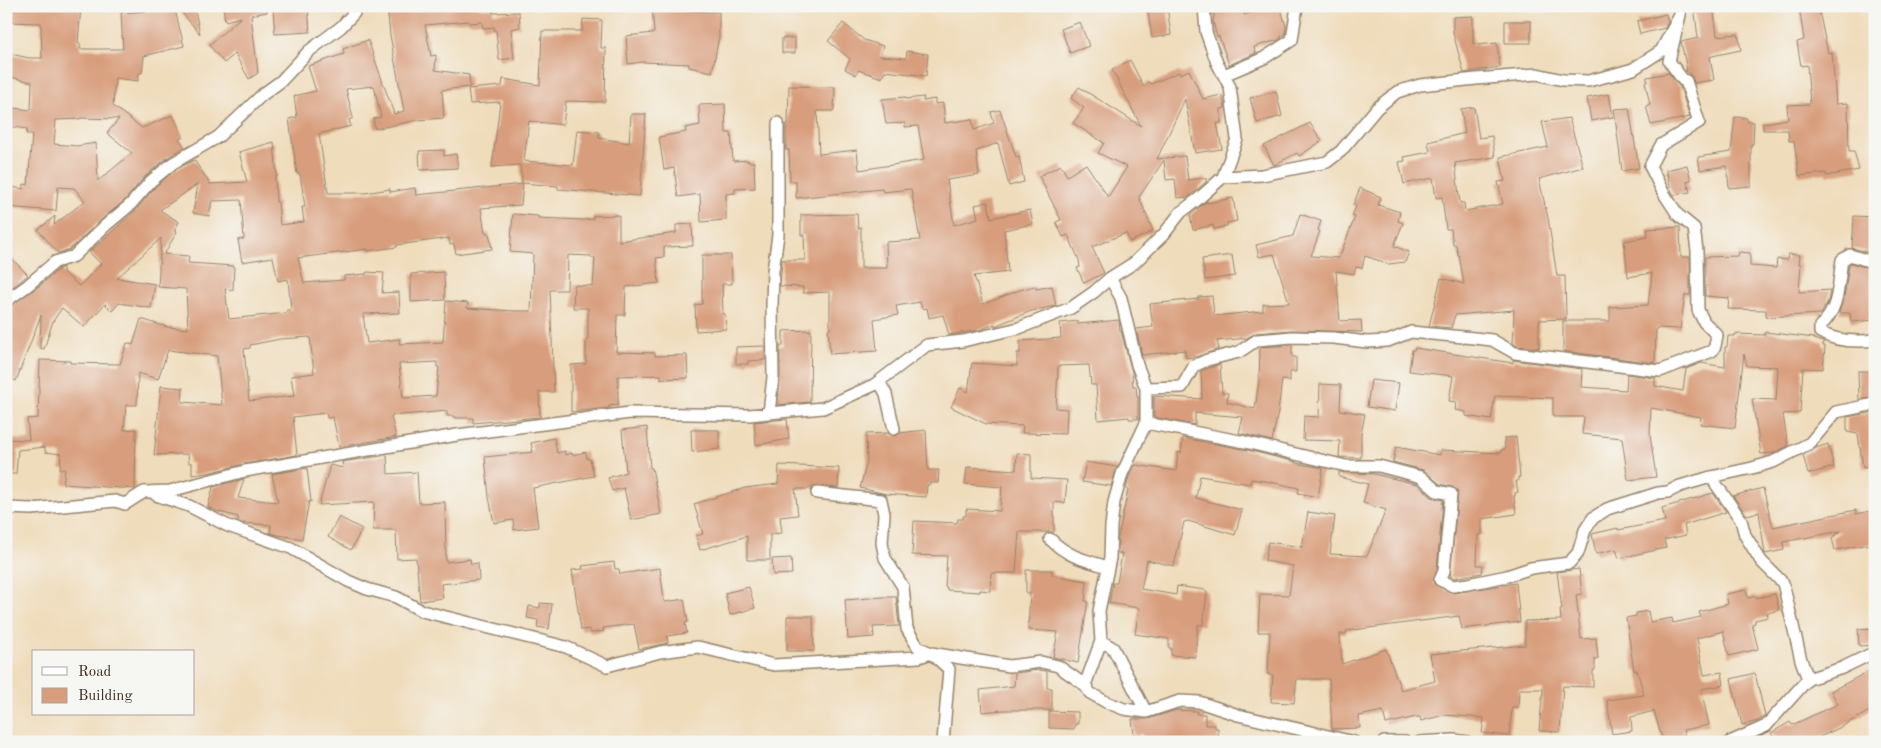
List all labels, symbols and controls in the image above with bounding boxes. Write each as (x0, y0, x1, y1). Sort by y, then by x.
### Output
legend (32, 650, 195, 716)
text: Road (78, 665, 112, 680)
text: Building (78, 689, 133, 704)

